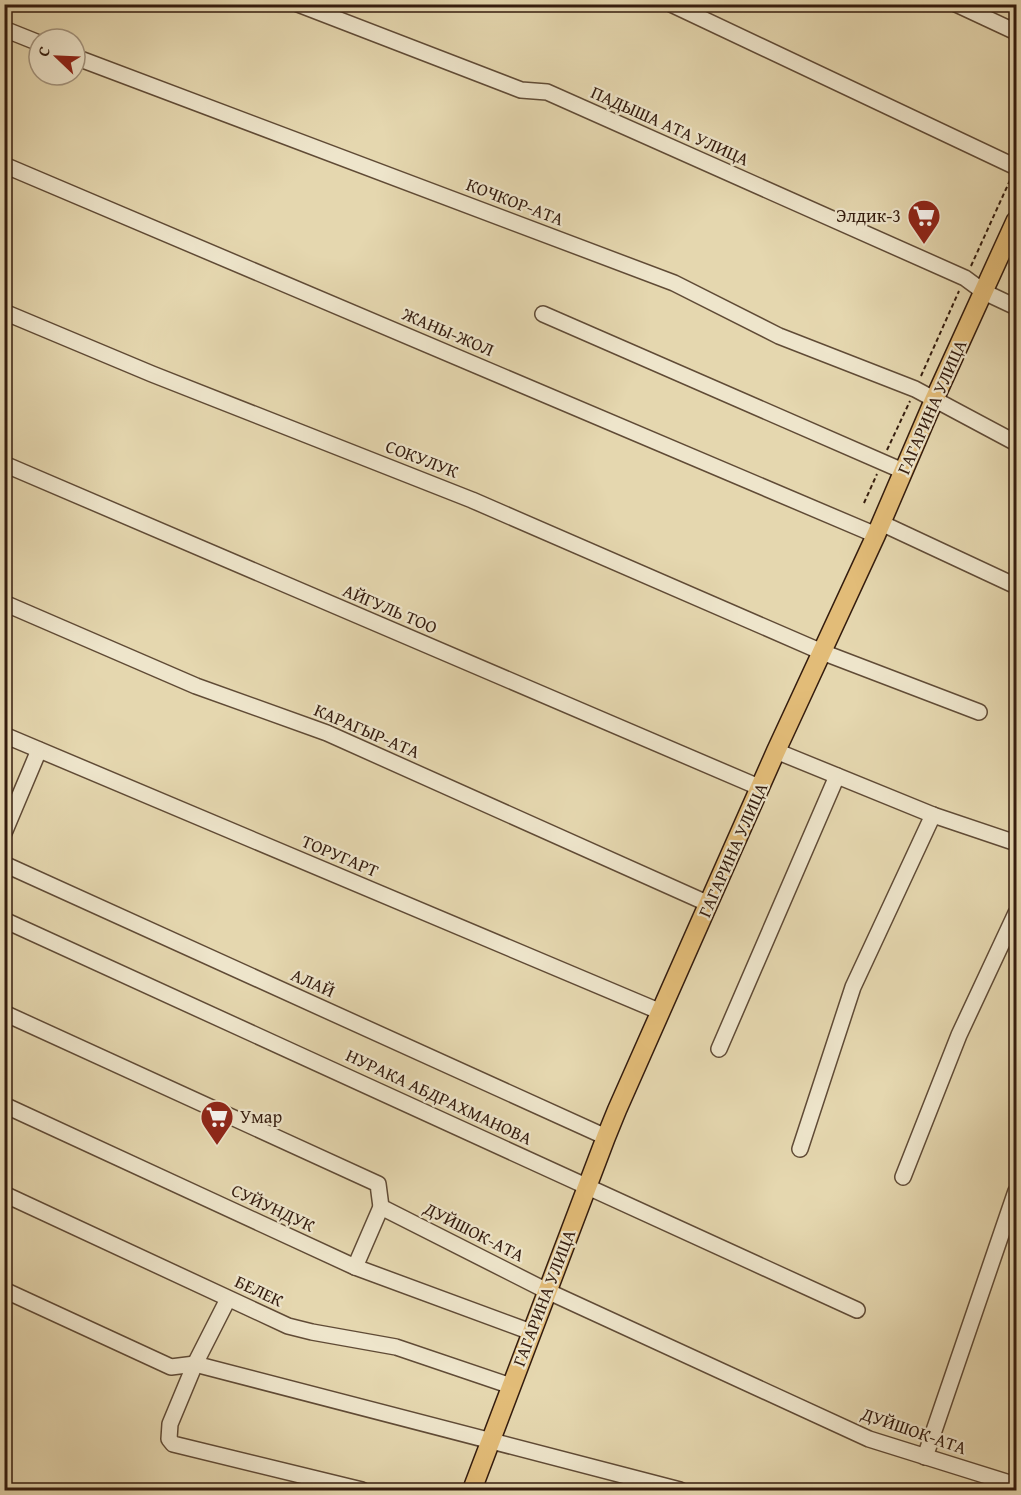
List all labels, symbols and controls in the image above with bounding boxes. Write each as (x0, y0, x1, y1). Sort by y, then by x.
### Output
north arrow (27, 27, 87, 87)
text: С (30, 42, 56, 60)
street label: ПАДЫША АТА УЛИЦА (587, 78, 754, 173)
street label: КОЧКОР-АТА (462, 171, 568, 233)
supermarket icon: Элдик-3 (906, 198, 942, 245)
place label: Элдик-3 (836, 202, 901, 229)
street label: ЖАНЫ-ЖОЛ (397, 300, 498, 363)
street label: ГАГАРИНА УЛИЦА (890, 335, 973, 479)
street label: СОКУЛУК (382, 432, 463, 485)
street label: АЙГУЛЬ ТОО (339, 577, 442, 641)
street label: КАРАГЫР-АТА (310, 696, 425, 765)
street label: ГАГАРИНА УЛИЦА (691, 778, 774, 922)
street label: ТОРУГАРТ (298, 827, 383, 884)
street label: АЛАЙ (287, 961, 339, 1004)
street label: НУРАКА АБДРАХМАНОВА (342, 1041, 537, 1152)
supermarket icon: Умар (199, 1099, 235, 1146)
place label: Умар (240, 1103, 282, 1130)
street label: СУЙУНДУК (227, 1176, 319, 1239)
street label: ДУЙШОК-АТА (418, 1194, 529, 1269)
street label: ГАГАРИНА УЛИЦА (505, 1225, 582, 1370)
street label: БЕЛЕК (230, 1268, 288, 1314)
street label: ДУЙШОК-АТА (857, 1400, 971, 1461)

